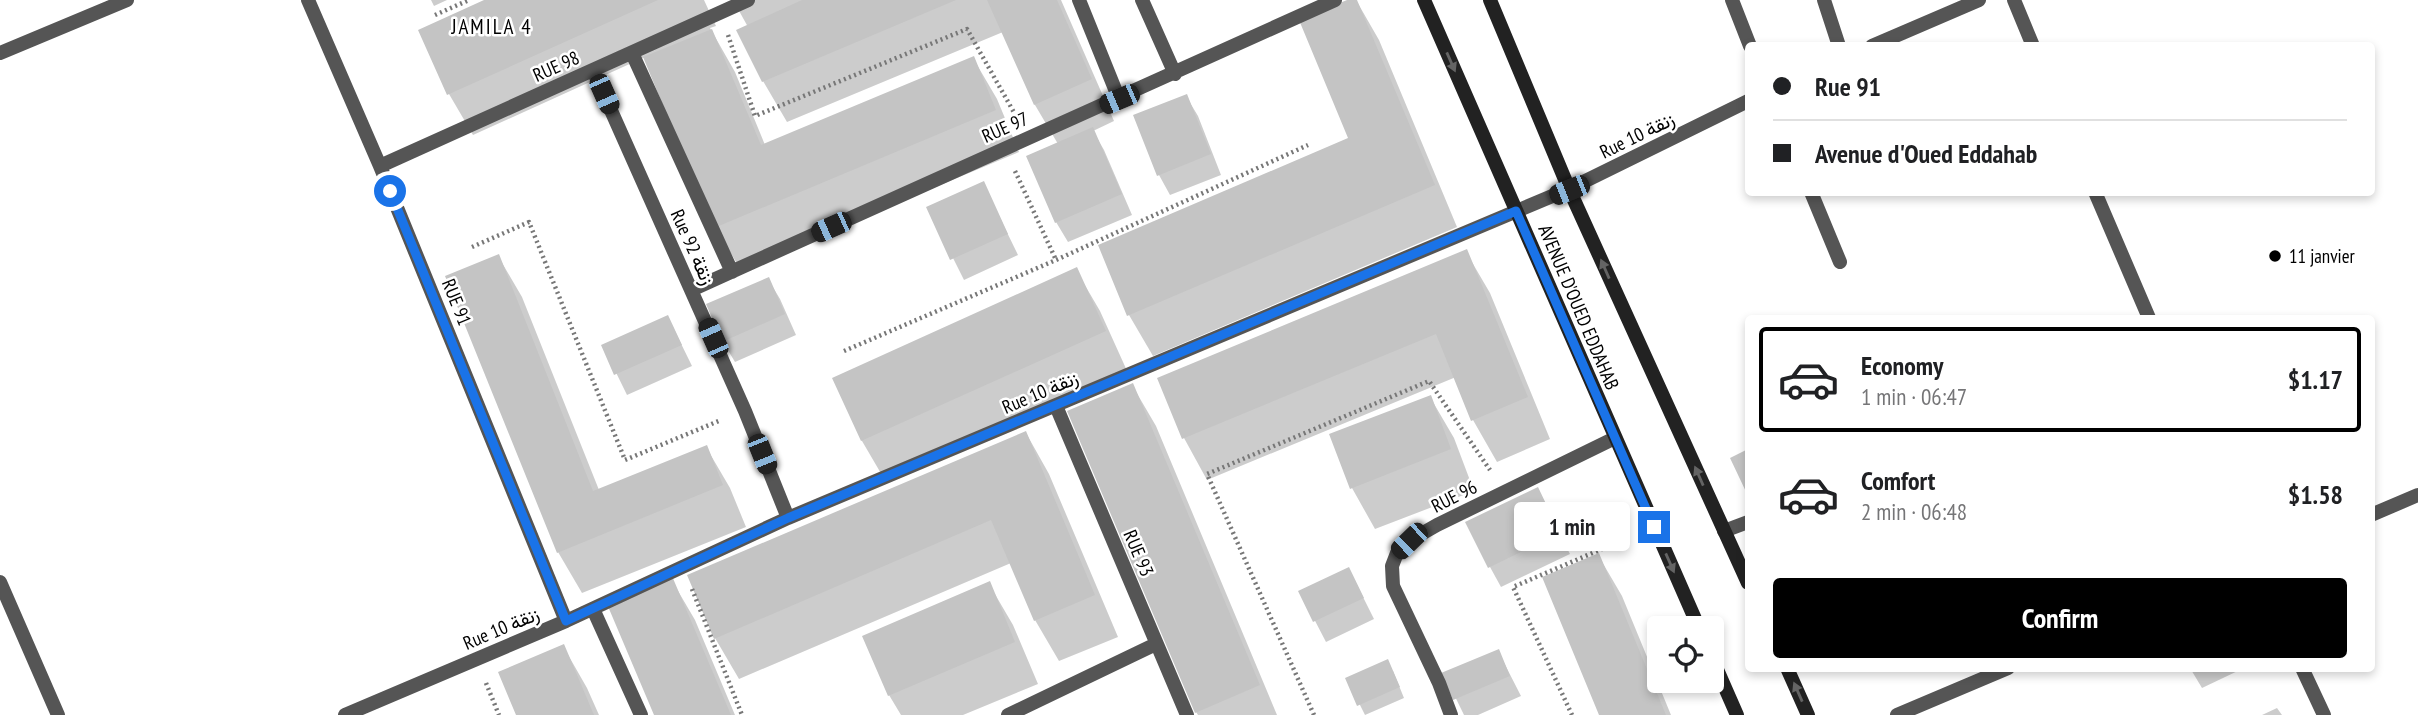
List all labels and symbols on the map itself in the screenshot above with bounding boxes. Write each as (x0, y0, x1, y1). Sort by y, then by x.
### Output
district label: JAMILA 4 (450, 13, 533, 40)
street label: RUE 98 (529, 45, 583, 87)
one-way arrow (1446, 52, 1457, 73)
car (586, 71, 623, 117)
car (1096, 81, 1143, 117)
street label: RUE 97 (978, 106, 1032, 148)
street label: Rue 10 زنقة (1596, 107, 1678, 163)
car (1546, 172, 1593, 208)
route start (374, 175, 406, 207)
street label: Rue 92 زنقة (666, 205, 720, 289)
car (808, 209, 855, 245)
street label: AVENUE D'OUED EDDAHAB (1533, 221, 1625, 393)
place label: 11 janvier (2289, 244, 2355, 268)
marker: 11 janvier (2267, 248, 2283, 264)
one-way arrow (1599, 259, 1611, 279)
street label: RUE 91 (437, 275, 477, 329)
car (695, 315, 732, 361)
street label: Rue 10 زنقة (998, 365, 1082, 419)
car (745, 431, 780, 477)
one-way arrow (1693, 466, 1705, 486)
street label: RUE 96 (1427, 474, 1481, 518)
callout: 1 min (1514, 503, 1630, 552)
route end (1638, 511, 1670, 543)
car (1387, 519, 1432, 563)
street label: RUE 93 (1119, 526, 1159, 580)
one-way arrow (1665, 552, 1676, 573)
street label: Rue 10 زنقة (459, 601, 543, 655)
one-way arrow (1792, 682, 1804, 702)

